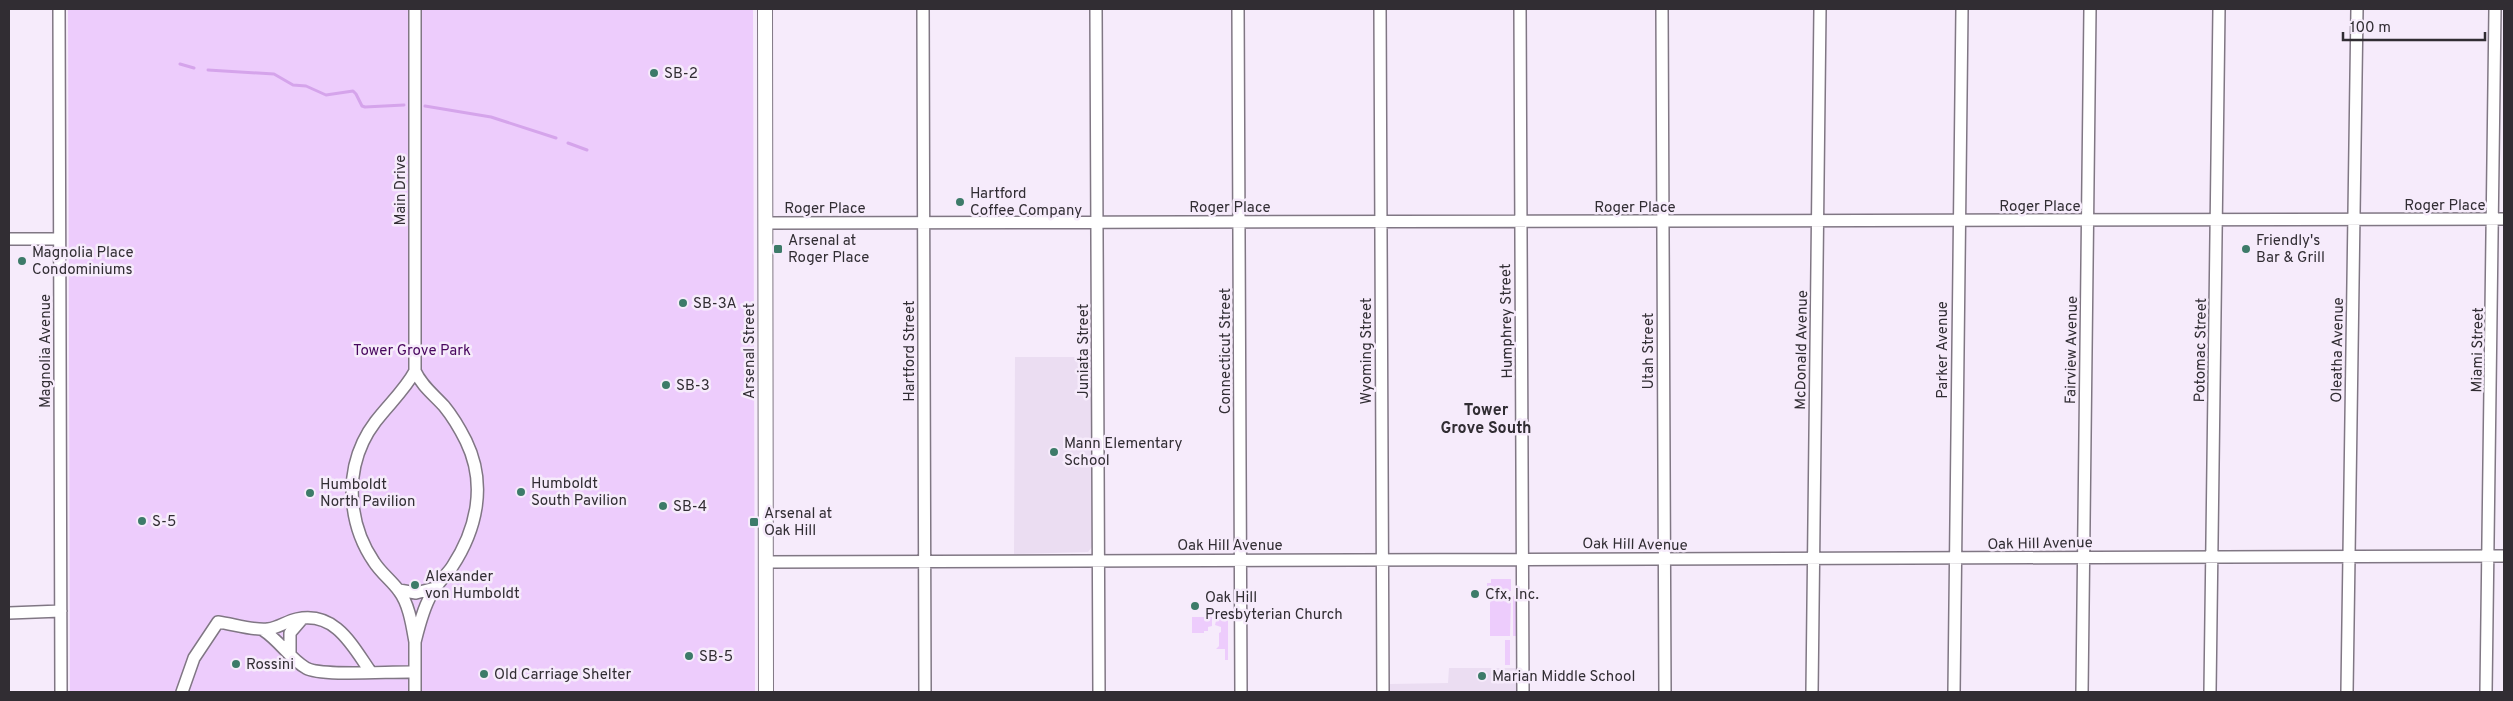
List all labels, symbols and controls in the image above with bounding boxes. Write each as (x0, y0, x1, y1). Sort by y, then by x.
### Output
scale bar (2343, 10, 2486, 42)
text: 100 m (2350, 19, 2391, 38)
place label: SB-2 (664, 65, 698, 84)
marker: SB-2 (648, 67, 660, 79)
street label: Main Drive (392, 155, 411, 225)
place label: Hartford Coffee Company (970, 185, 1082, 221)
marker: Hartford Coffee Company (954, 196, 966, 208)
street label: Roger Place (2404, 197, 2486, 216)
street label: Roger Place (1999, 198, 2081, 217)
street label: Roger Place (1189, 199, 1271, 218)
street label: Roger Place (1594, 199, 1676, 218)
street label: Roger Place (784, 200, 866, 219)
place label: Arsenal at Roger Place (788, 232, 869, 268)
place label: Friendly's Bar & Grill (2256, 232, 2325, 268)
marker: Arsenal at Roger Place (772, 243, 784, 255)
marker: Friendly's Bar & Grill (2240, 243, 2252, 255)
place label: Magnolia Place Condominiums (32, 244, 134, 280)
marker: Magnolia Place Condominiums (16, 255, 28, 267)
street label: Humphrey Street (1497, 263, 1518, 379)
street label: Connecticut Street (1217, 288, 1236, 414)
street label: McDonald Avenue (1792, 290, 1813, 410)
street label: Magnolia Avenue (37, 294, 56, 408)
place label: SB-3A (693, 295, 737, 314)
street label: Fairview Avenue (2062, 296, 2083, 404)
marker: SB-3A (677, 297, 689, 309)
street label: Wyoming Street (1358, 297, 1377, 405)
street label: Potomac Street (2191, 297, 2212, 403)
street label: Oleatha Avenue (2328, 297, 2349, 403)
street label: Hartford Street (901, 300, 920, 402)
street label: Parker Avenue (1934, 301, 1953, 399)
street label: Arsenal Street (741, 303, 760, 399)
street label: Juniata Street (1075, 304, 1094, 398)
street label: Miami Street (2468, 307, 2489, 393)
street label: Utah Street (1640, 312, 1659, 390)
park label: Tower Grove Park (353, 342, 471, 361)
place label: SB-3 (676, 377, 710, 396)
marker: SB-3 (660, 379, 672, 391)
district label: Tower Grove South (1440, 401, 1532, 439)
place label: Mann Elementary School (1064, 435, 1182, 471)
marker: Mann Elementary School (1048, 446, 1060, 458)
place label: Humboldt South Pavilion (531, 475, 627, 511)
place label: Humboldt North Pavilion (320, 476, 415, 512)
marker: Humboldt South Pavilion (515, 486, 527, 498)
marker: Humboldt North Pavilion (304, 487, 316, 499)
place label: SB-4 (673, 498, 707, 517)
marker: SB-4 (657, 500, 669, 512)
place label: Arsenal at Oak Hill (764, 505, 832, 541)
place label: S-5 (152, 513, 176, 532)
marker: S-5 (136, 515, 148, 527)
marker: Arsenal at Oak Hill (748, 516, 760, 528)
street label: Oak Hill Avenue (1987, 534, 2093, 555)
street label: Oak Hill Avenue (1582, 535, 1688, 556)
street label: Oak Hill Avenue (1177, 537, 1283, 556)
place label: Alexander von Humboldt (425, 568, 520, 604)
marker: Alexander von Humboldt (409, 579, 421, 591)
place label: Cfx, Inc. (1485, 586, 1539, 605)
marker: Cfx, Inc. (1469, 588, 1481, 600)
place label: Oak Hill Presbyterian Church (1205, 589, 1343, 625)
marker: Oak Hill Presbyterian Church (1189, 600, 1201, 612)
place label: SB-5 (699, 648, 733, 667)
marker: SB-5 (683, 650, 695, 662)
place label: Rossini (246, 656, 294, 675)
marker: Rossini (230, 658, 242, 670)
place label: Old Carriage Shelter (494, 666, 631, 685)
marker: Old Carriage Shelter (478, 668, 490, 680)
place label: Marian Middle School (1492, 668, 1635, 687)
marker: Marian Middle School (1476, 670, 1488, 682)

